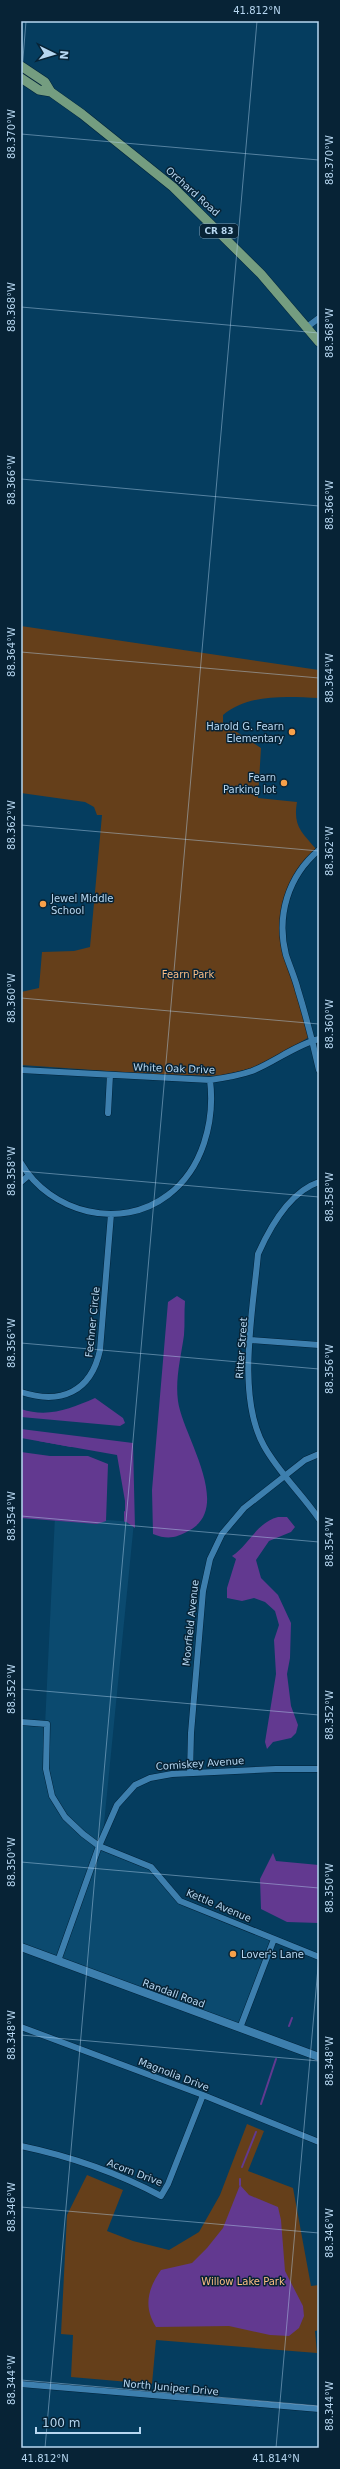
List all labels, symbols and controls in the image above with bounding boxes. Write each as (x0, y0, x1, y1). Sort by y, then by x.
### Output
text: 41.812°N (233, 5, 281, 16)
north arrow (34, 34, 74, 74)
text: N (57, 50, 70, 60)
text: 88.370°W (6, 109, 17, 159)
text: 88.370°W (324, 135, 335, 185)
street label: Orchard Road (164, 164, 222, 218)
road number: CR 83 (200, 224, 238, 238)
text: 88.368°W (6, 282, 17, 332)
text: 88.368°W (324, 308, 335, 358)
text: 88.366°W (6, 455, 17, 505)
text: 88.366°W (324, 480, 335, 530)
text: 88.364°W (6, 627, 17, 677)
text: 88.364°W (324, 653, 335, 703)
place label: Harold G. Fearn Elementary (206, 721, 284, 744)
marker: Harold G. Fearn Elementary (287, 727, 297, 737)
place label: Fearn Parking lot (223, 772, 276, 795)
marker: Fearn Parking lot (279, 778, 289, 788)
text: 88.362°W (6, 800, 17, 850)
text: 88.362°W (324, 826, 335, 876)
place label: Jewel Middle School (50, 893, 113, 916)
marker: Jewel Middle School (38, 899, 48, 909)
park label: Fearn Park (162, 969, 214, 980)
text: 88.360°W (6, 973, 17, 1023)
text: 88.360°W (324, 999, 335, 1049)
street label: White Oak Drive (133, 1062, 215, 1075)
text: 88.358°W (6, 1146, 17, 1196)
text: 88.358°W (324, 1172, 335, 1222)
street label: Fechner Circle (83, 1286, 102, 1358)
street label: Ritter Street (234, 1317, 249, 1379)
text: 88.356°W (6, 1318, 17, 1368)
text: 88.356°W (324, 1344, 335, 1394)
text: 88.354°W (6, 1491, 17, 1541)
text: 88.354°W (324, 1517, 335, 1567)
street label: Moorfield Avenue (180, 1579, 201, 1667)
text: 88.352°W (6, 1664, 17, 1714)
text: 88.352°W (324, 1690, 335, 1740)
street label: Comiskey Avenue (155, 1755, 245, 1772)
text: 88.350°W (6, 1837, 17, 1887)
text: 88.350°W (324, 1863, 335, 1913)
street label: Kettle Avenue (185, 1887, 253, 1924)
marker: Lover's Lane (228, 1949, 238, 1959)
place label: Lover's Lane (241, 1949, 304, 1960)
street label: Randall Road (141, 1977, 206, 2010)
text: 88.348°W (6, 2010, 17, 2060)
text: 88.348°W (324, 2036, 335, 2086)
street label: Magnolia Drive (137, 2056, 211, 2093)
street label: Acorn Drive (106, 2157, 164, 2188)
text: 88.346°W (6, 2182, 17, 2232)
text: 88.346°W (324, 2208, 335, 2258)
park label: Willow Lake Park (201, 2276, 285, 2287)
text: 88.344°W (6, 2355, 17, 2405)
street label: North Juniper Drive (123, 2378, 219, 2397)
text: 88.344°W (324, 2381, 335, 2431)
scale bar (36, 2409, 140, 2435)
text: 100 m (42, 2416, 80, 2430)
text: 41.812°N (21, 2453, 69, 2464)
text: 41.814°N (252, 2453, 300, 2464)

